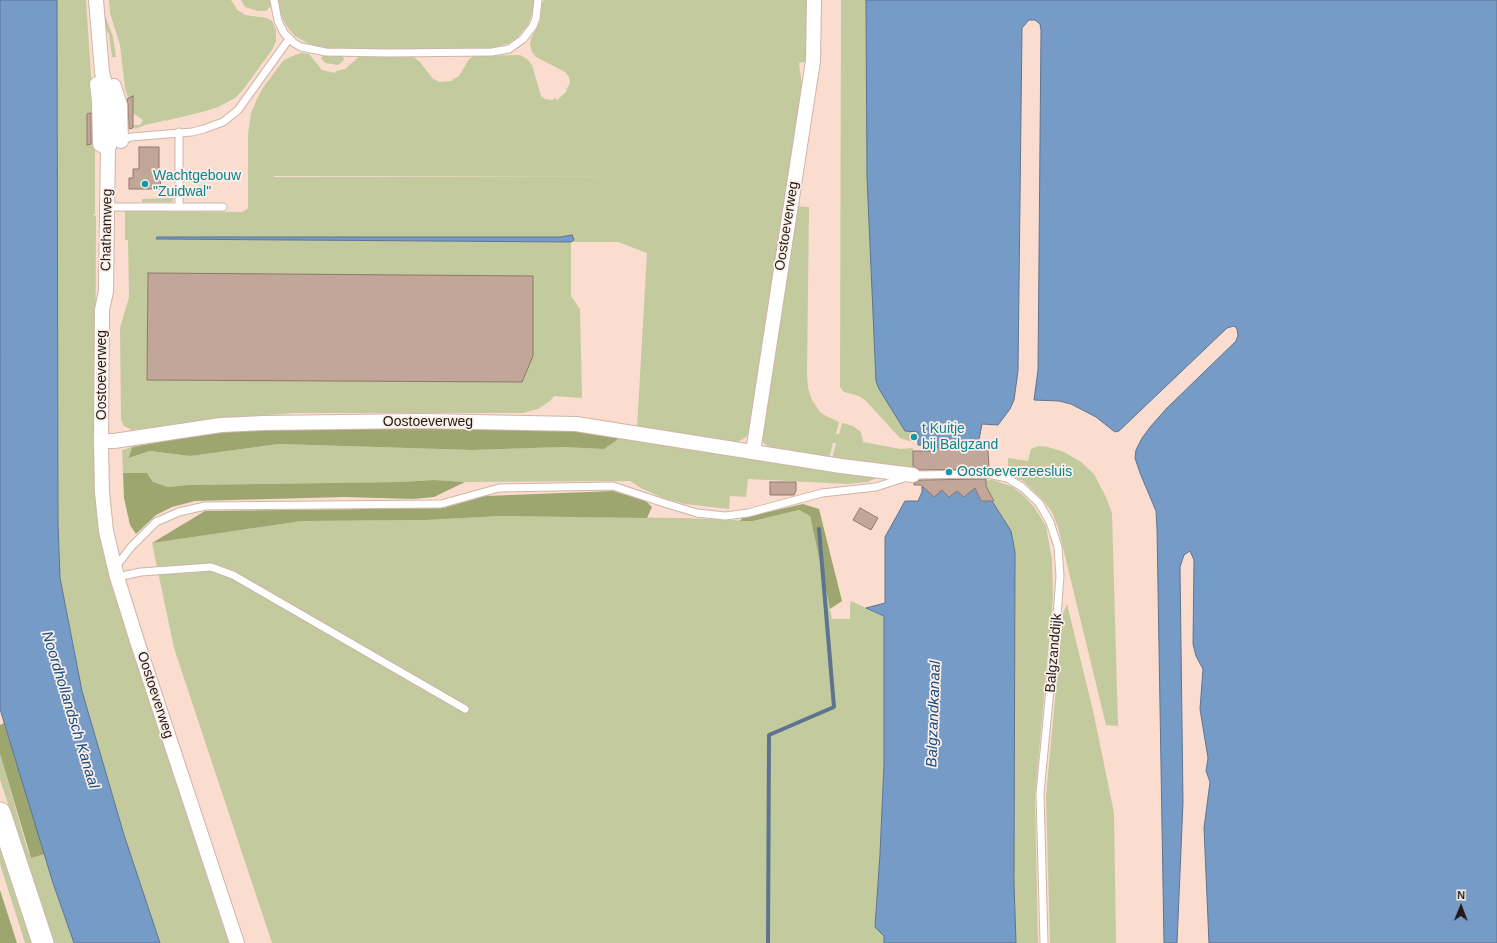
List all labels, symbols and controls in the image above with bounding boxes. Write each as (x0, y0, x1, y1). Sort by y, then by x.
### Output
place label: Wachtgebouw "Zuidwal" (153, 168, 241, 200)
marker: Wachtgebouw "Zuidwal" (140, 179, 150, 189)
street label: Oostoeverweg (772, 180, 802, 272)
street label: Chathamweg (98, 189, 116, 271)
street label: Oostoeverweg (94, 330, 110, 420)
street label: Oostoeverweg (383, 414, 473, 430)
place label: t Kuitje bij Balgzand (922, 421, 998, 454)
marker: t Kuitje bij Balgzand (909, 432, 919, 442)
place label: Oostoeverzeesluis (957, 464, 1072, 480)
marker: Oostoeverzeesluis (944, 467, 954, 477)
street label: Balgzanddijk (1042, 613, 1066, 693)
water label: Noordhollandsch Kanaal (37, 629, 103, 791)
street label: Oostoeverweg (133, 649, 177, 741)
water label: Balgzandkanaal (923, 660, 945, 768)
north arrow (1441, 887, 1481, 927)
text: N (1457, 889, 1465, 901)

